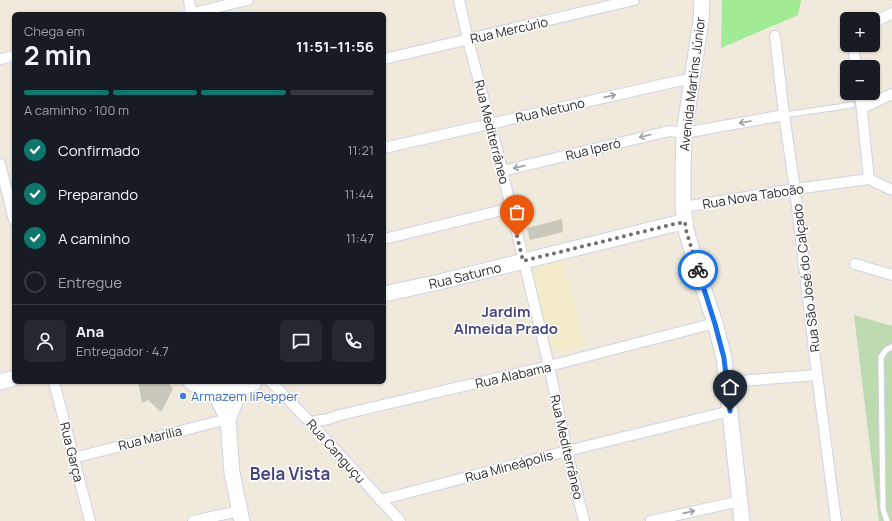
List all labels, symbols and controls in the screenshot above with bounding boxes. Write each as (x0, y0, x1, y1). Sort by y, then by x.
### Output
street label: Rua Mercúrio (468, 12, 550, 48)
map controls (840, 12, 880, 100)
button: + (840, 12, 880, 52)
street label: Avenida Martins Júnior (675, 16, 709, 152)
text: Chega em (24, 22, 85, 40)
text: 11:51–11:56 (296, 36, 374, 57)
text: 2 min (24, 37, 92, 73)
button: − (840, 60, 880, 100)
street label: Rua Mediterrâneo (470, 78, 514, 186)
one-way arrow (603, 92, 616, 99)
street label: Rua Netuno (514, 93, 587, 127)
text: A caminho · 100 m (24, 101, 129, 119)
one-way arrow (739, 118, 752, 126)
street label: Rua Iperó (563, 133, 623, 165)
one-way arrow (639, 133, 652, 141)
icon: check (24, 139, 46, 161)
text: Confirmado (58, 140, 140, 161)
text: 11:21 (347, 141, 374, 159)
one-way arrow (513, 164, 526, 172)
street label: Rua Nova Taboão (701, 179, 805, 213)
icon: check (24, 183, 46, 205)
text: Preparando (58, 184, 138, 205)
text: 11:44 (345, 185, 374, 203)
pin (500, 195, 534, 236)
icon: bag (506, 201, 528, 223)
street label: Rua São José do Calçado (788, 203, 824, 353)
icon: check (24, 227, 46, 249)
text: A caminho (58, 228, 130, 249)
text: 11:47 (346, 229, 374, 247)
courier (678, 250, 718, 290)
street label: Rua Saturno (427, 258, 503, 293)
icon: bike (687, 259, 709, 281)
text: Entregue (58, 272, 122, 293)
district label: Jardim Almeida Prado (454, 301, 558, 339)
button: person (24, 320, 66, 362)
button: chat (280, 320, 322, 362)
button: phone (332, 320, 374, 362)
text: Ana (76, 321, 104, 342)
text: Entregador · 4.7 (76, 342, 169, 360)
street label: Rua Alabama (473, 358, 553, 392)
pin (713, 370, 747, 411)
icon: home (719, 376, 741, 398)
place label: Armazem liPepper (191, 387, 299, 405)
marker: Armazem liPepper (178, 391, 188, 401)
street label: Rua Mediterrâneo (546, 393, 588, 501)
street label: Rua Canguçu (302, 415, 370, 487)
street label: Rua Garça (56, 420, 88, 484)
street label: Rua Marília (116, 421, 184, 455)
street label: Rua Mineápolis (463, 446, 555, 486)
district label: Bela Vista (250, 462, 330, 485)
one-way arrow (682, 508, 695, 516)

